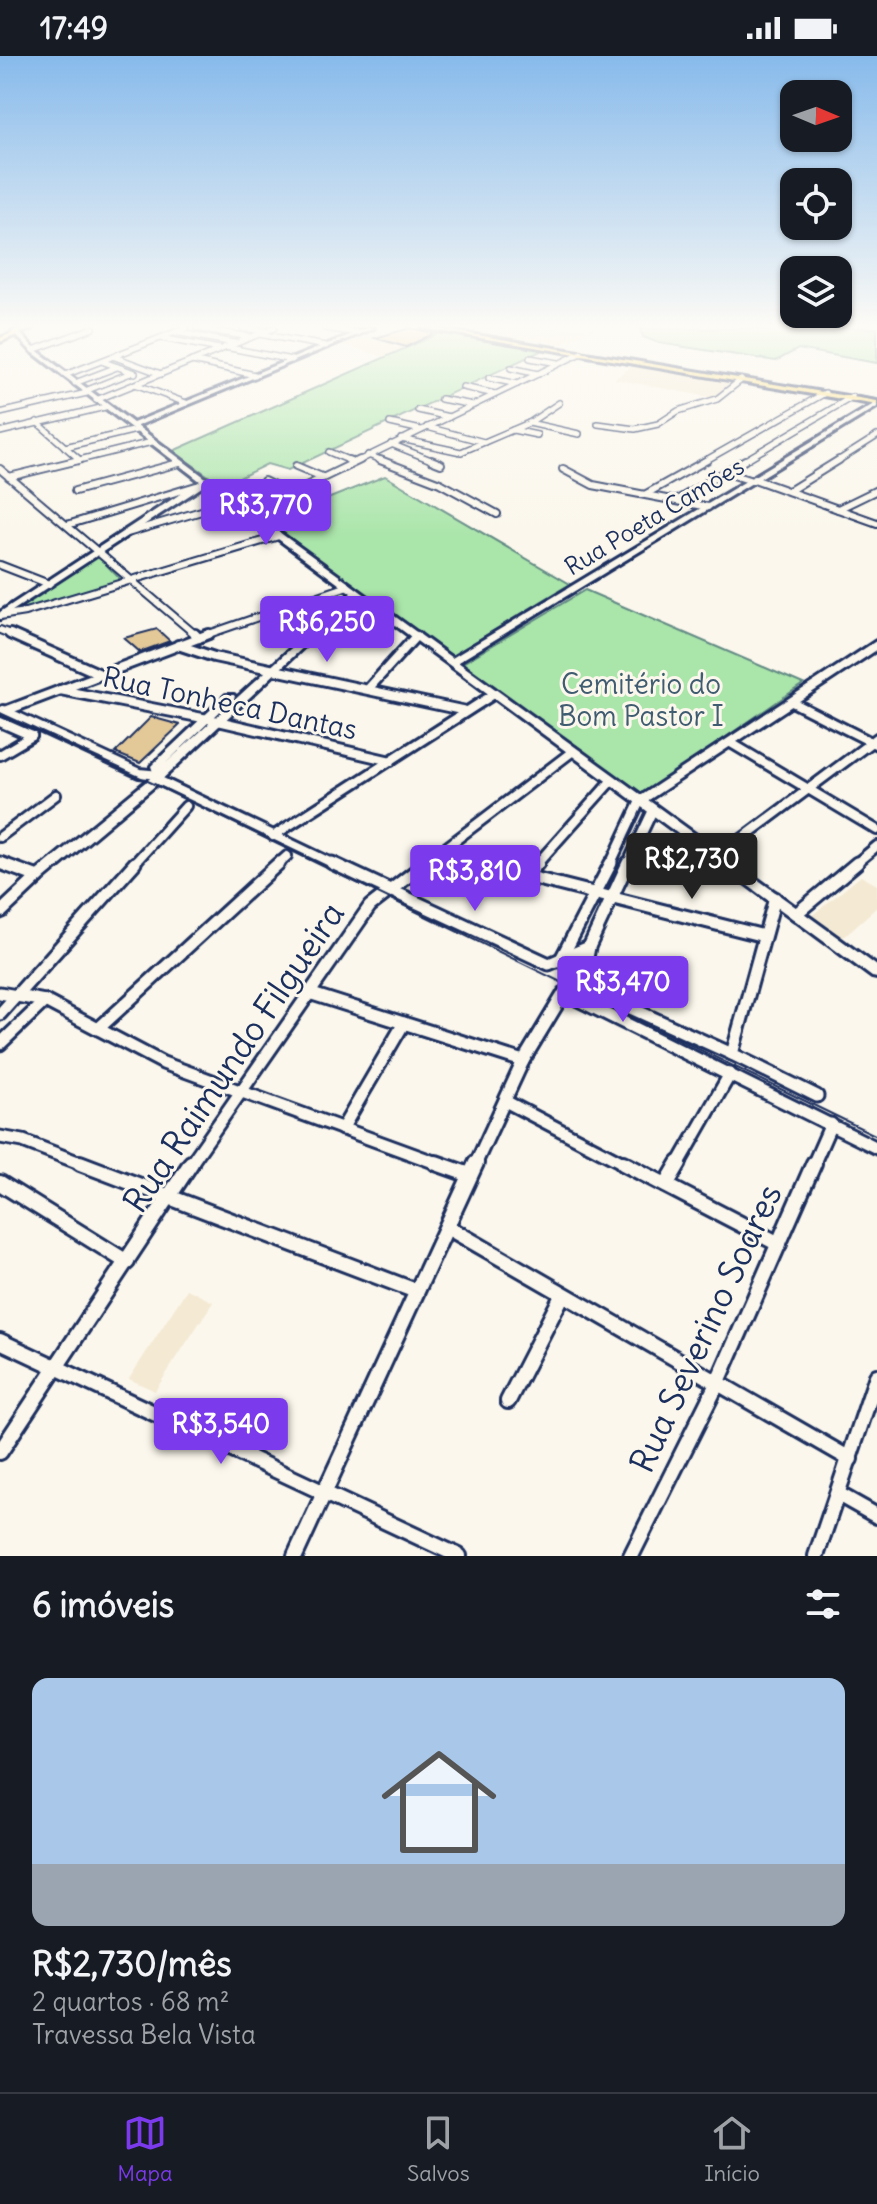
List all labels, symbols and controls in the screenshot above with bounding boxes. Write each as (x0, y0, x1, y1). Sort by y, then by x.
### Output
text: 17:49 (40, 9, 108, 47)
north arrow (780, 80, 852, 152)
map controls (780, 80, 852, 328)
button: locate (780, 168, 852, 240)
button: layers (780, 256, 852, 328)
street label: Rua Poeta Camões (559, 451, 749, 581)
pin: R$3,770 (192, 479, 340, 547)
text: R$3,770 (219, 488, 313, 521)
pin: R$6,250 (253, 596, 401, 664)
text: R$6,250 (278, 605, 376, 638)
street label: Rua Tonheca Dantas (99, 658, 361, 748)
park label: Cemitério do Bom Pastor I (558, 666, 724, 734)
pin: R$2,730 (618, 833, 766, 901)
text: R$2,730 (644, 842, 740, 875)
pin: R$3,810 (401, 845, 549, 913)
text: R$3,810 (428, 854, 522, 887)
street label: Rua Raimundo Filgueira (113, 893, 353, 1221)
pin: R$3,470 (549, 956, 697, 1024)
text: R$3,470 (575, 965, 671, 998)
street label: Rua Severino Soares (619, 1177, 791, 1479)
pin: R$3,540 (147, 1398, 295, 1466)
text: R$3,540 (172, 1407, 270, 1440)
icon: filters (801, 1582, 845, 1626)
text: 6 imóveis (32, 1583, 174, 1626)
icon: home (367, 1730, 511, 1874)
text: R$2,730/mês (32, 1942, 232, 1985)
text: 2 quartos · 68 m² (32, 1985, 229, 2018)
text: Travessa Bela Vista (32, 2018, 256, 2051)
tab: Mapa (117, 2111, 173, 2187)
tab: Salvos (407, 2111, 470, 2187)
tab: Início (704, 2111, 760, 2187)

